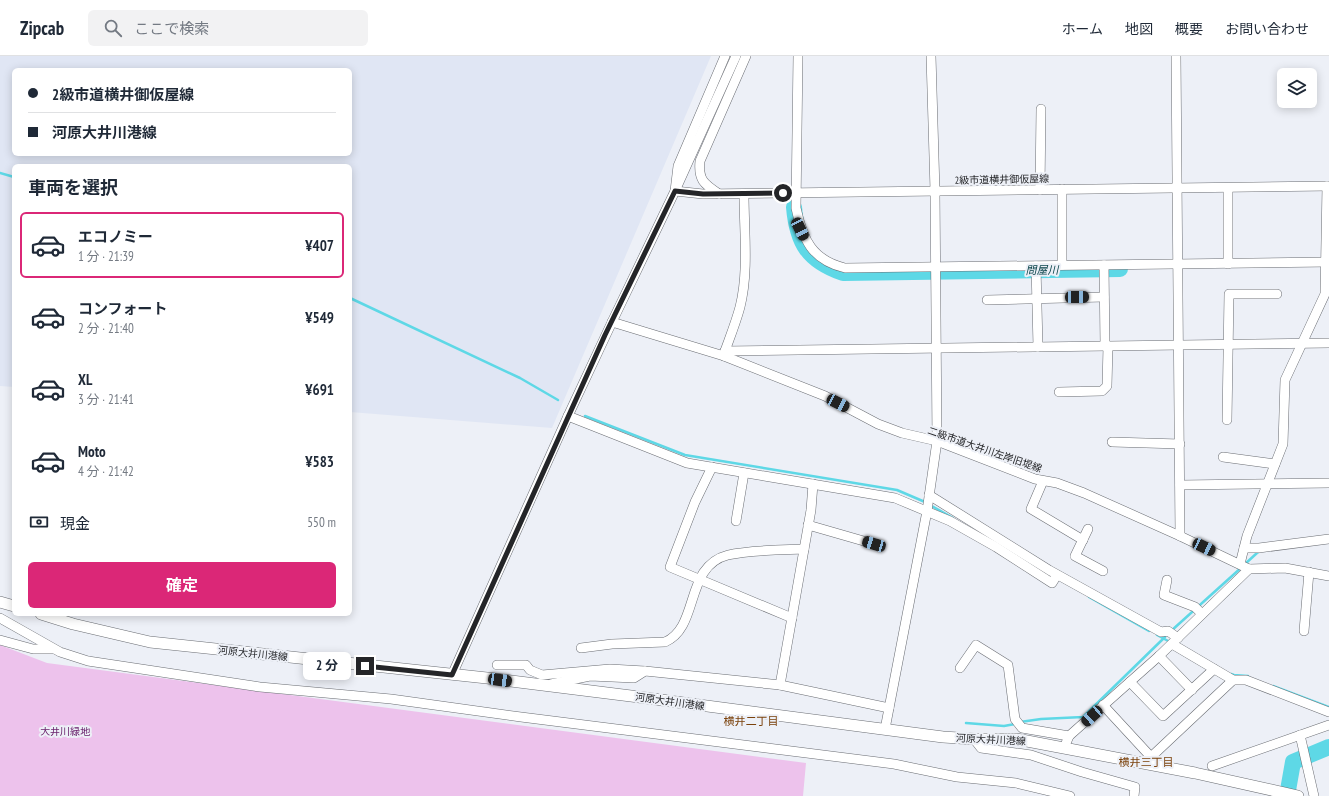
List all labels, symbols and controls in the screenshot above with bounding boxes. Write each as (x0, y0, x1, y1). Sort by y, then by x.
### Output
search box (88, 10, 368, 46)
text: Zipcab (20, 16, 64, 40)
icon: search (102, 17, 124, 39)
text: ここで検索 (134, 19, 209, 38)
text: ホーム (1061, 20, 1103, 38)
text: 地図 (1125, 20, 1153, 38)
text: 概要 (1175, 20, 1203, 38)
text: お問い合わせ (1225, 20, 1309, 38)
map controls (1277, 68, 1317, 108)
button: layers (1277, 68, 1317, 108)
text: 2級市道横井御仮屋線 (52, 85, 194, 104)
text: 河原大井川港線 (52, 123, 157, 142)
street label: 2級市道横井御仮屋線 (955, 172, 1049, 187)
text: 車両を選択 (28, 176, 118, 199)
route start (774, 184, 792, 202)
car (789, 216, 811, 242)
icon: car (30, 227, 66, 263)
text: エコノミー (78, 227, 153, 246)
text: ¥407 (305, 236, 334, 255)
text: 1 分 · 21:39 (78, 248, 134, 265)
water label: 問屋川 (1025, 263, 1060, 277)
car (1065, 291, 1089, 303)
icon: car (30, 299, 66, 335)
text: コンフォート (78, 299, 168, 318)
text: ¥549 (305, 308, 334, 327)
text: 2 分 · 21:40 (78, 320, 134, 337)
text: XL (78, 370, 92, 389)
icon: car (30, 371, 66, 407)
text: ¥691 (305, 380, 334, 399)
text: 3 分 · 21:41 (78, 391, 134, 408)
car (825, 392, 851, 414)
street label: 二級市道大井川左岸旧堤線 (926, 424, 1044, 475)
text: Moto (78, 442, 106, 461)
icon: car (30, 443, 66, 479)
text: ¥583 (305, 452, 334, 471)
text: 4 分 · 21:42 (78, 463, 134, 480)
icon: cash (28, 511, 50, 533)
text: 現金 (60, 514, 90, 533)
text: 550 m (307, 514, 336, 531)
car (861, 535, 887, 553)
car (1191, 536, 1217, 558)
button: 確定 (28, 562, 336, 608)
street label: 河原大井川港線 (217, 643, 288, 664)
callout: 2 分 (303, 652, 351, 680)
text: 2 分 (316, 657, 338, 674)
route end (356, 657, 374, 675)
car (487, 672, 513, 688)
street label: 河原大井川港線 (634, 690, 705, 713)
car (1079, 704, 1105, 728)
district label: 横井二丁目 (724, 714, 779, 728)
park label: 大井川緑地 (40, 725, 91, 738)
street label: 河原大井川港線 (956, 731, 1026, 748)
district label: 横井三丁目 (1119, 755, 1174, 769)

